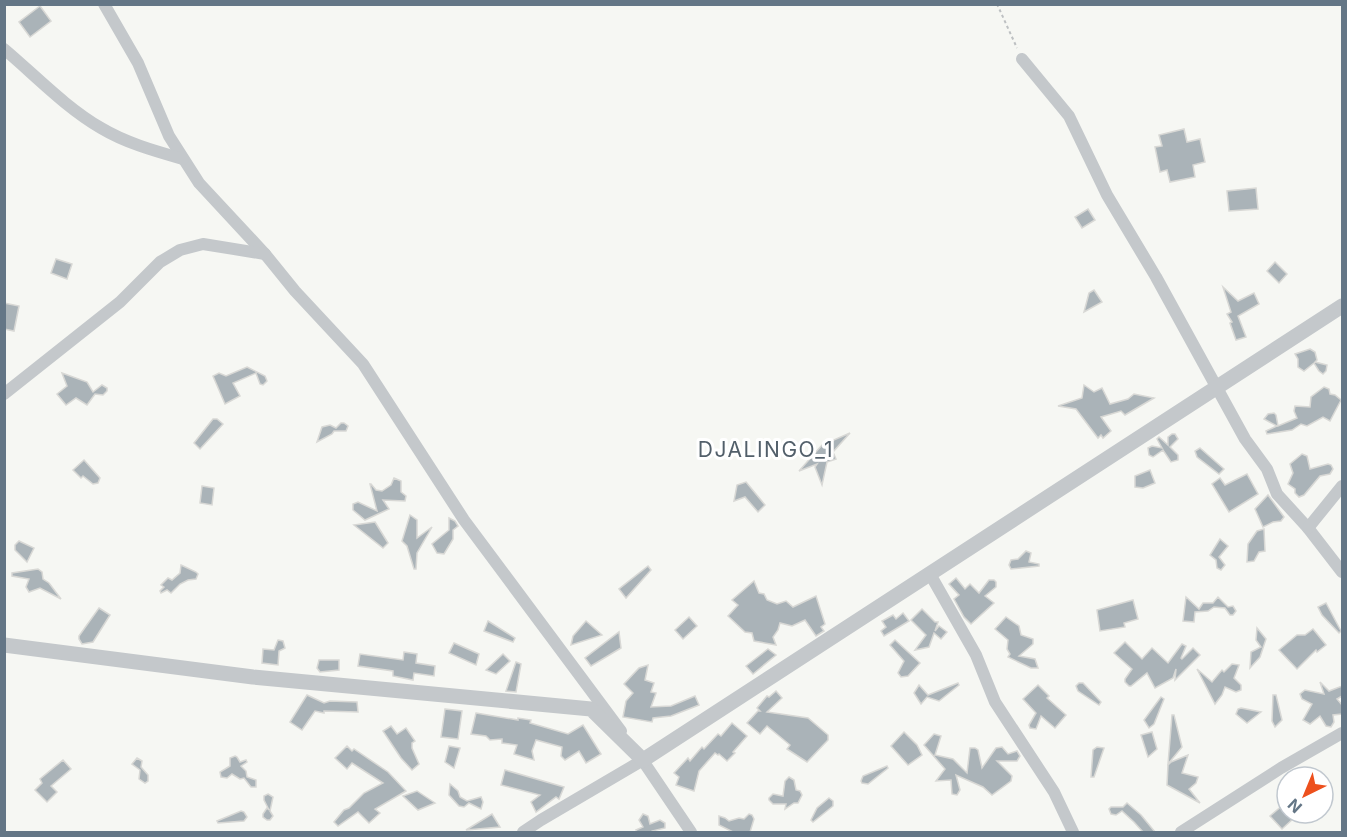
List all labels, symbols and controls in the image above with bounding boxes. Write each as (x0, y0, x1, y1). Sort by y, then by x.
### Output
district label: DJALINGO_1 (698, 437, 834, 462)
north arrow (1275, 765, 1335, 825)
text: N (1283, 794, 1306, 817)

